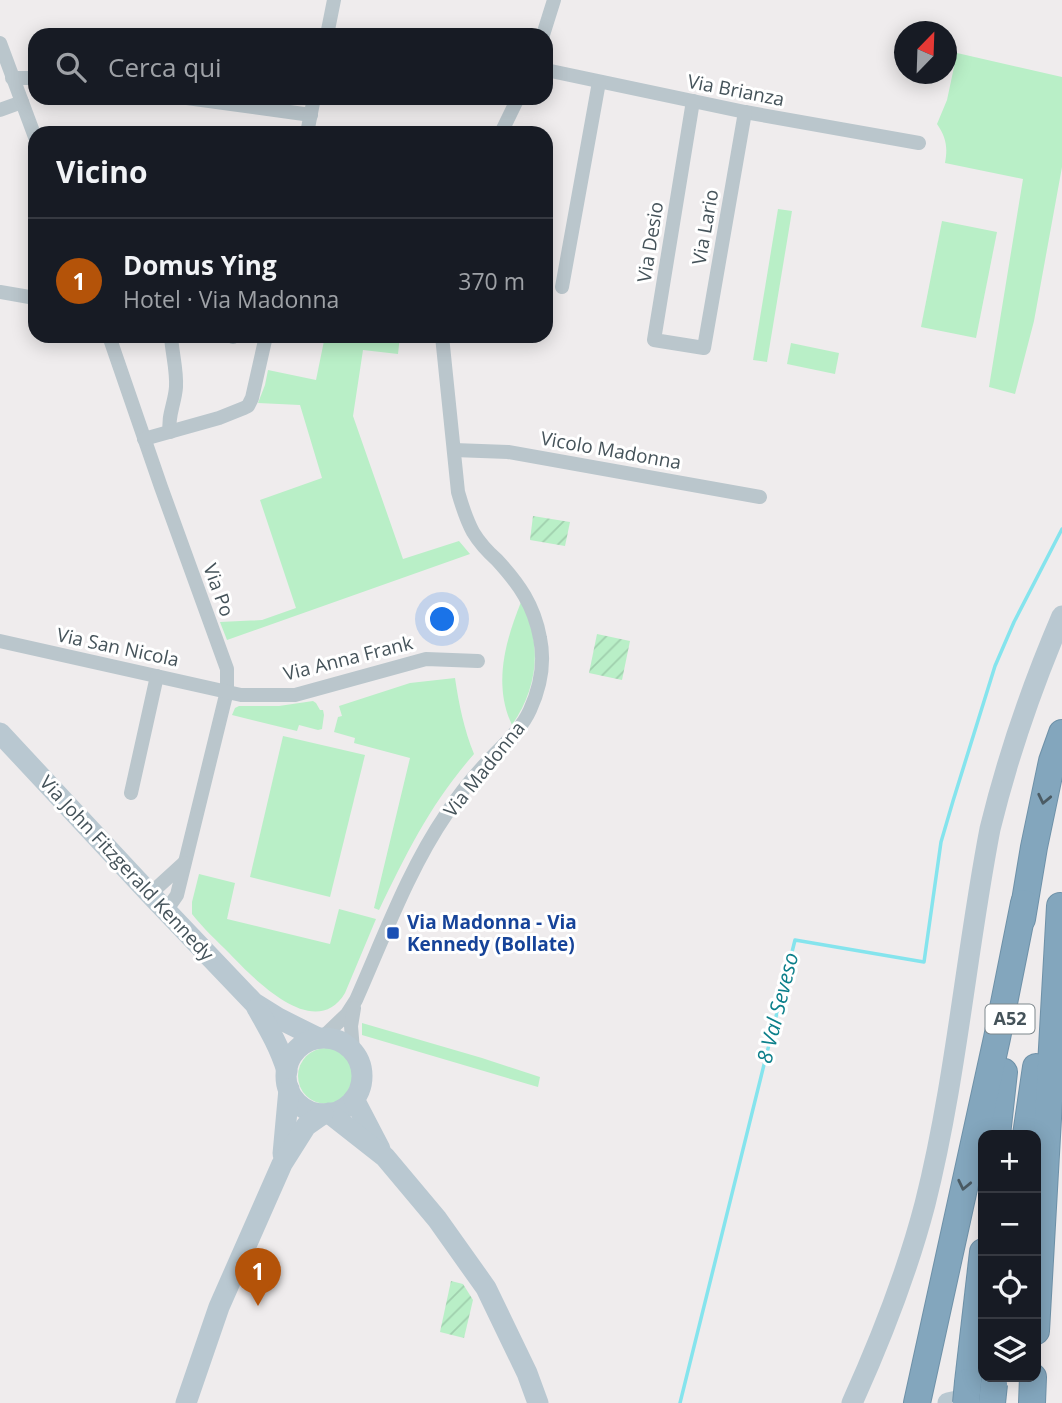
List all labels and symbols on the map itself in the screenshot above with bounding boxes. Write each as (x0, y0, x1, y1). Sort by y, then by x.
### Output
north arrow (894, 21, 957, 84)
street label: Via Brianza (685, 68, 787, 112)
street label: Via Lario (686, 187, 724, 267)
street label: Via Desio (631, 200, 669, 284)
street label: Vicolo Madonna (539, 425, 683, 475)
street label: Via Po (197, 560, 241, 620)
your location (425, 602, 459, 636)
street label: Via San Nicola (55, 621, 181, 673)
street label: Via Anna Frank (281, 629, 415, 687)
street label: Via Madonna (437, 716, 531, 822)
street label: Via John Fitzgerald Kennedy (34, 770, 220, 967)
one-way arrow (1038, 793, 1053, 805)
place label: Via Madonna - Via Kennedy (Bollate) (407, 909, 577, 957)
marker: Via Madonna - Via Kennedy (Bollate) (385, 925, 401, 941)
water label: 8 Val Seveso (750, 949, 804, 1066)
road number: A52 (986, 1004, 1034, 1034)
one-way arrow (958, 1179, 973, 1191)
pin: 1 (235, 1248, 281, 1306)

